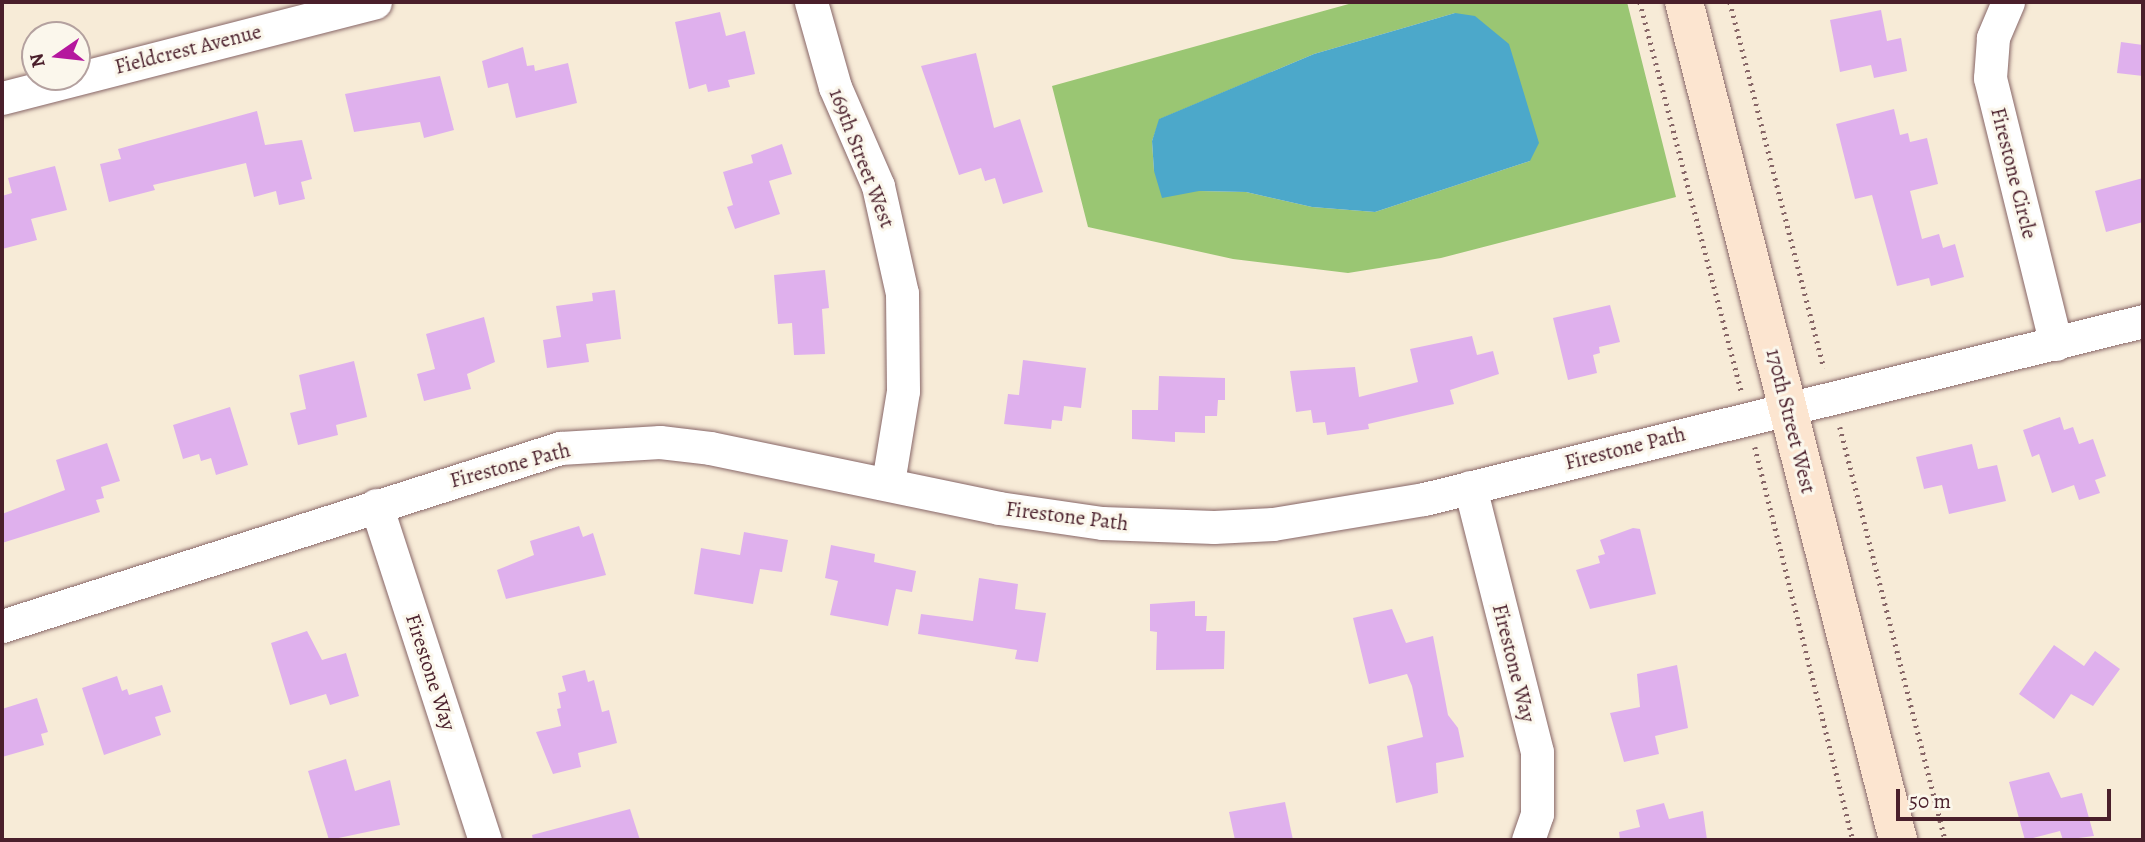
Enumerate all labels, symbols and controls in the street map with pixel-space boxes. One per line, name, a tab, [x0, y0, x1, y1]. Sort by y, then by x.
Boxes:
street label: Fieldcrest Avenue	[112, 19, 264, 79]
north arrow	[21, 21, 91, 91]
text: N	[23, 51, 52, 70]
street label: 169th Street West	[824, 85, 900, 231]
street label: Firestone Circle	[1986, 105, 2042, 241]
street label: 170th Street West	[1761, 346, 1821, 496]
street label: Firestone Path	[1562, 421, 1688, 475]
street label: Firestone Path	[447, 437, 573, 493]
street label: Firestone Path	[1004, 496, 1130, 536]
street label: Firestone Way	[1487, 601, 1541, 725]
street label: Firestone Way	[400, 611, 462, 733]
scale bar	[1900, 776, 2115, 820]
text: 50 m	[1909, 787, 1951, 815]

